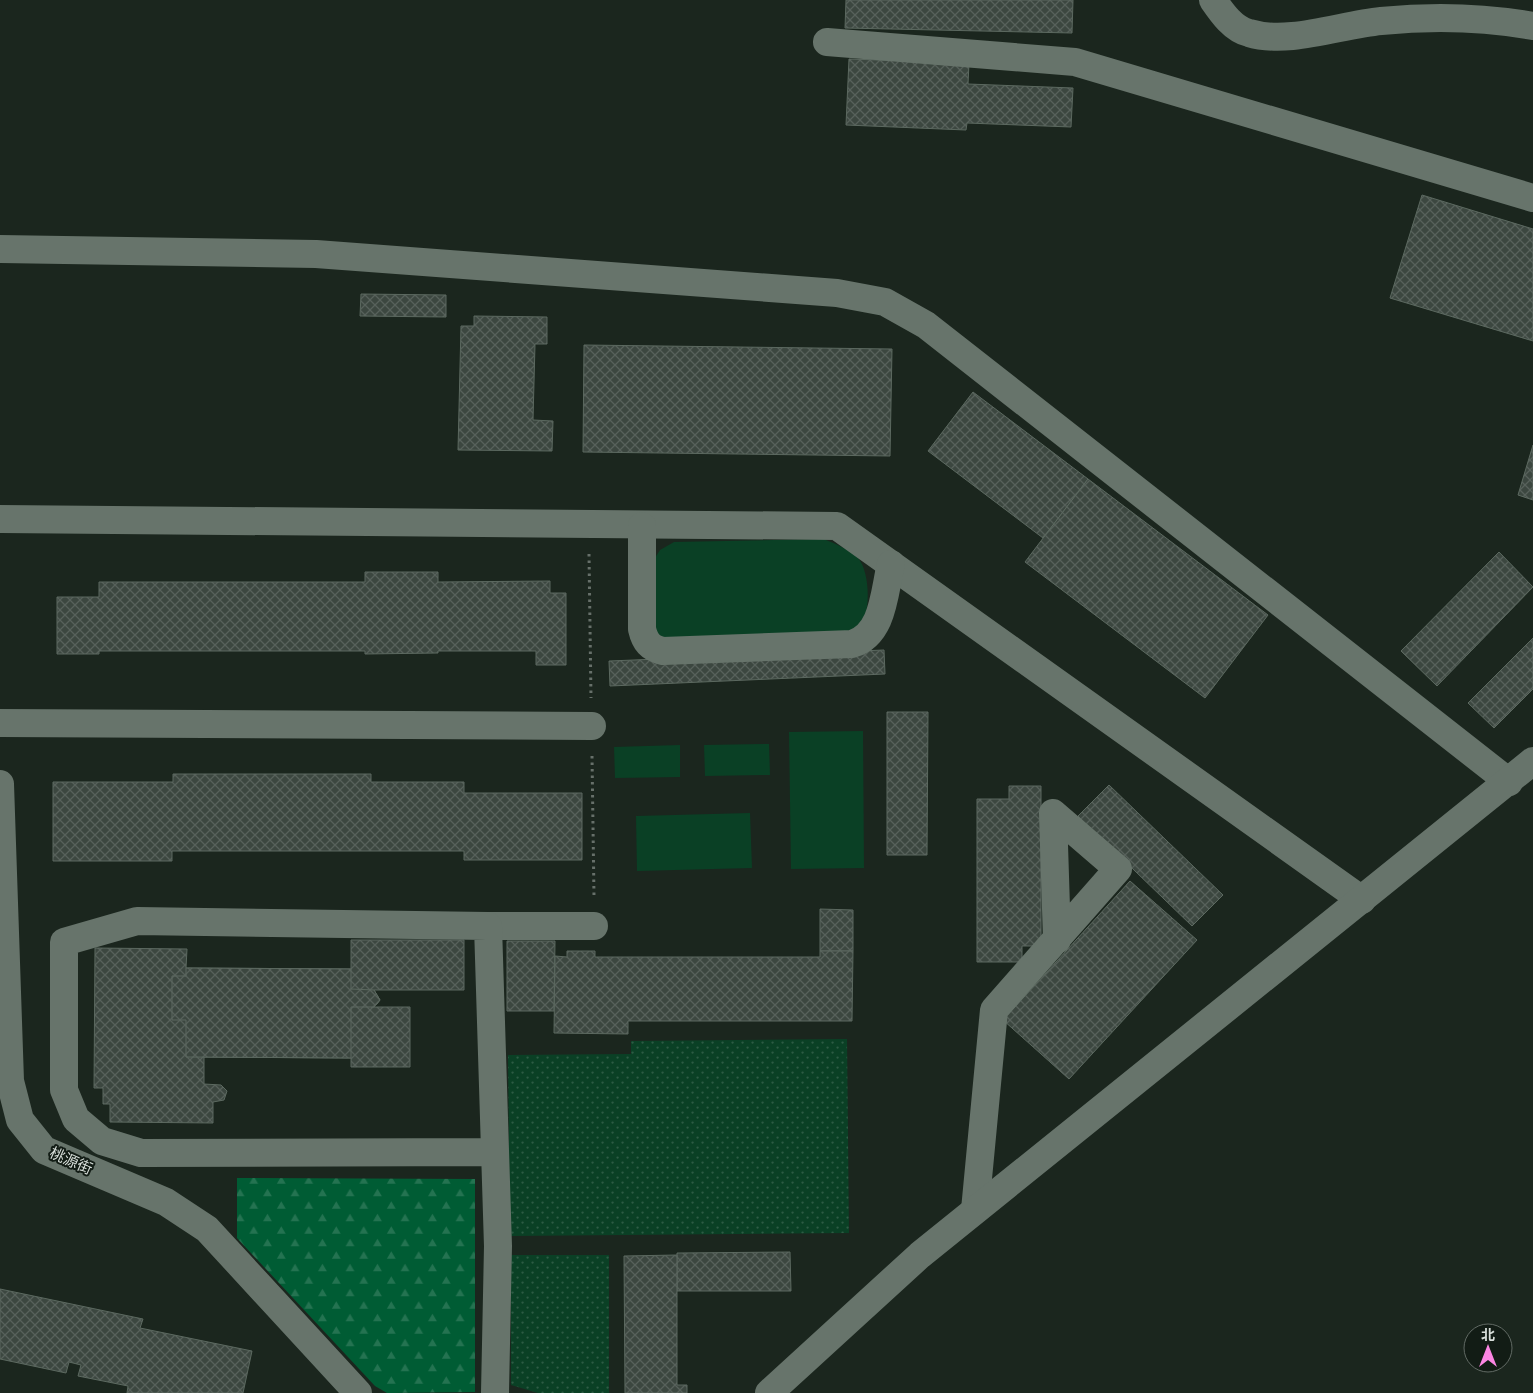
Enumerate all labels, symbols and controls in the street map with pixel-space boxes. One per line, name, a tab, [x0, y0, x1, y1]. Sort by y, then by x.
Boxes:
street label: 桃源街	[46, 1142, 96, 1179]
north arrow	[1463, 1323, 1513, 1373]
text: 北	[1481, 1325, 1495, 1344]

